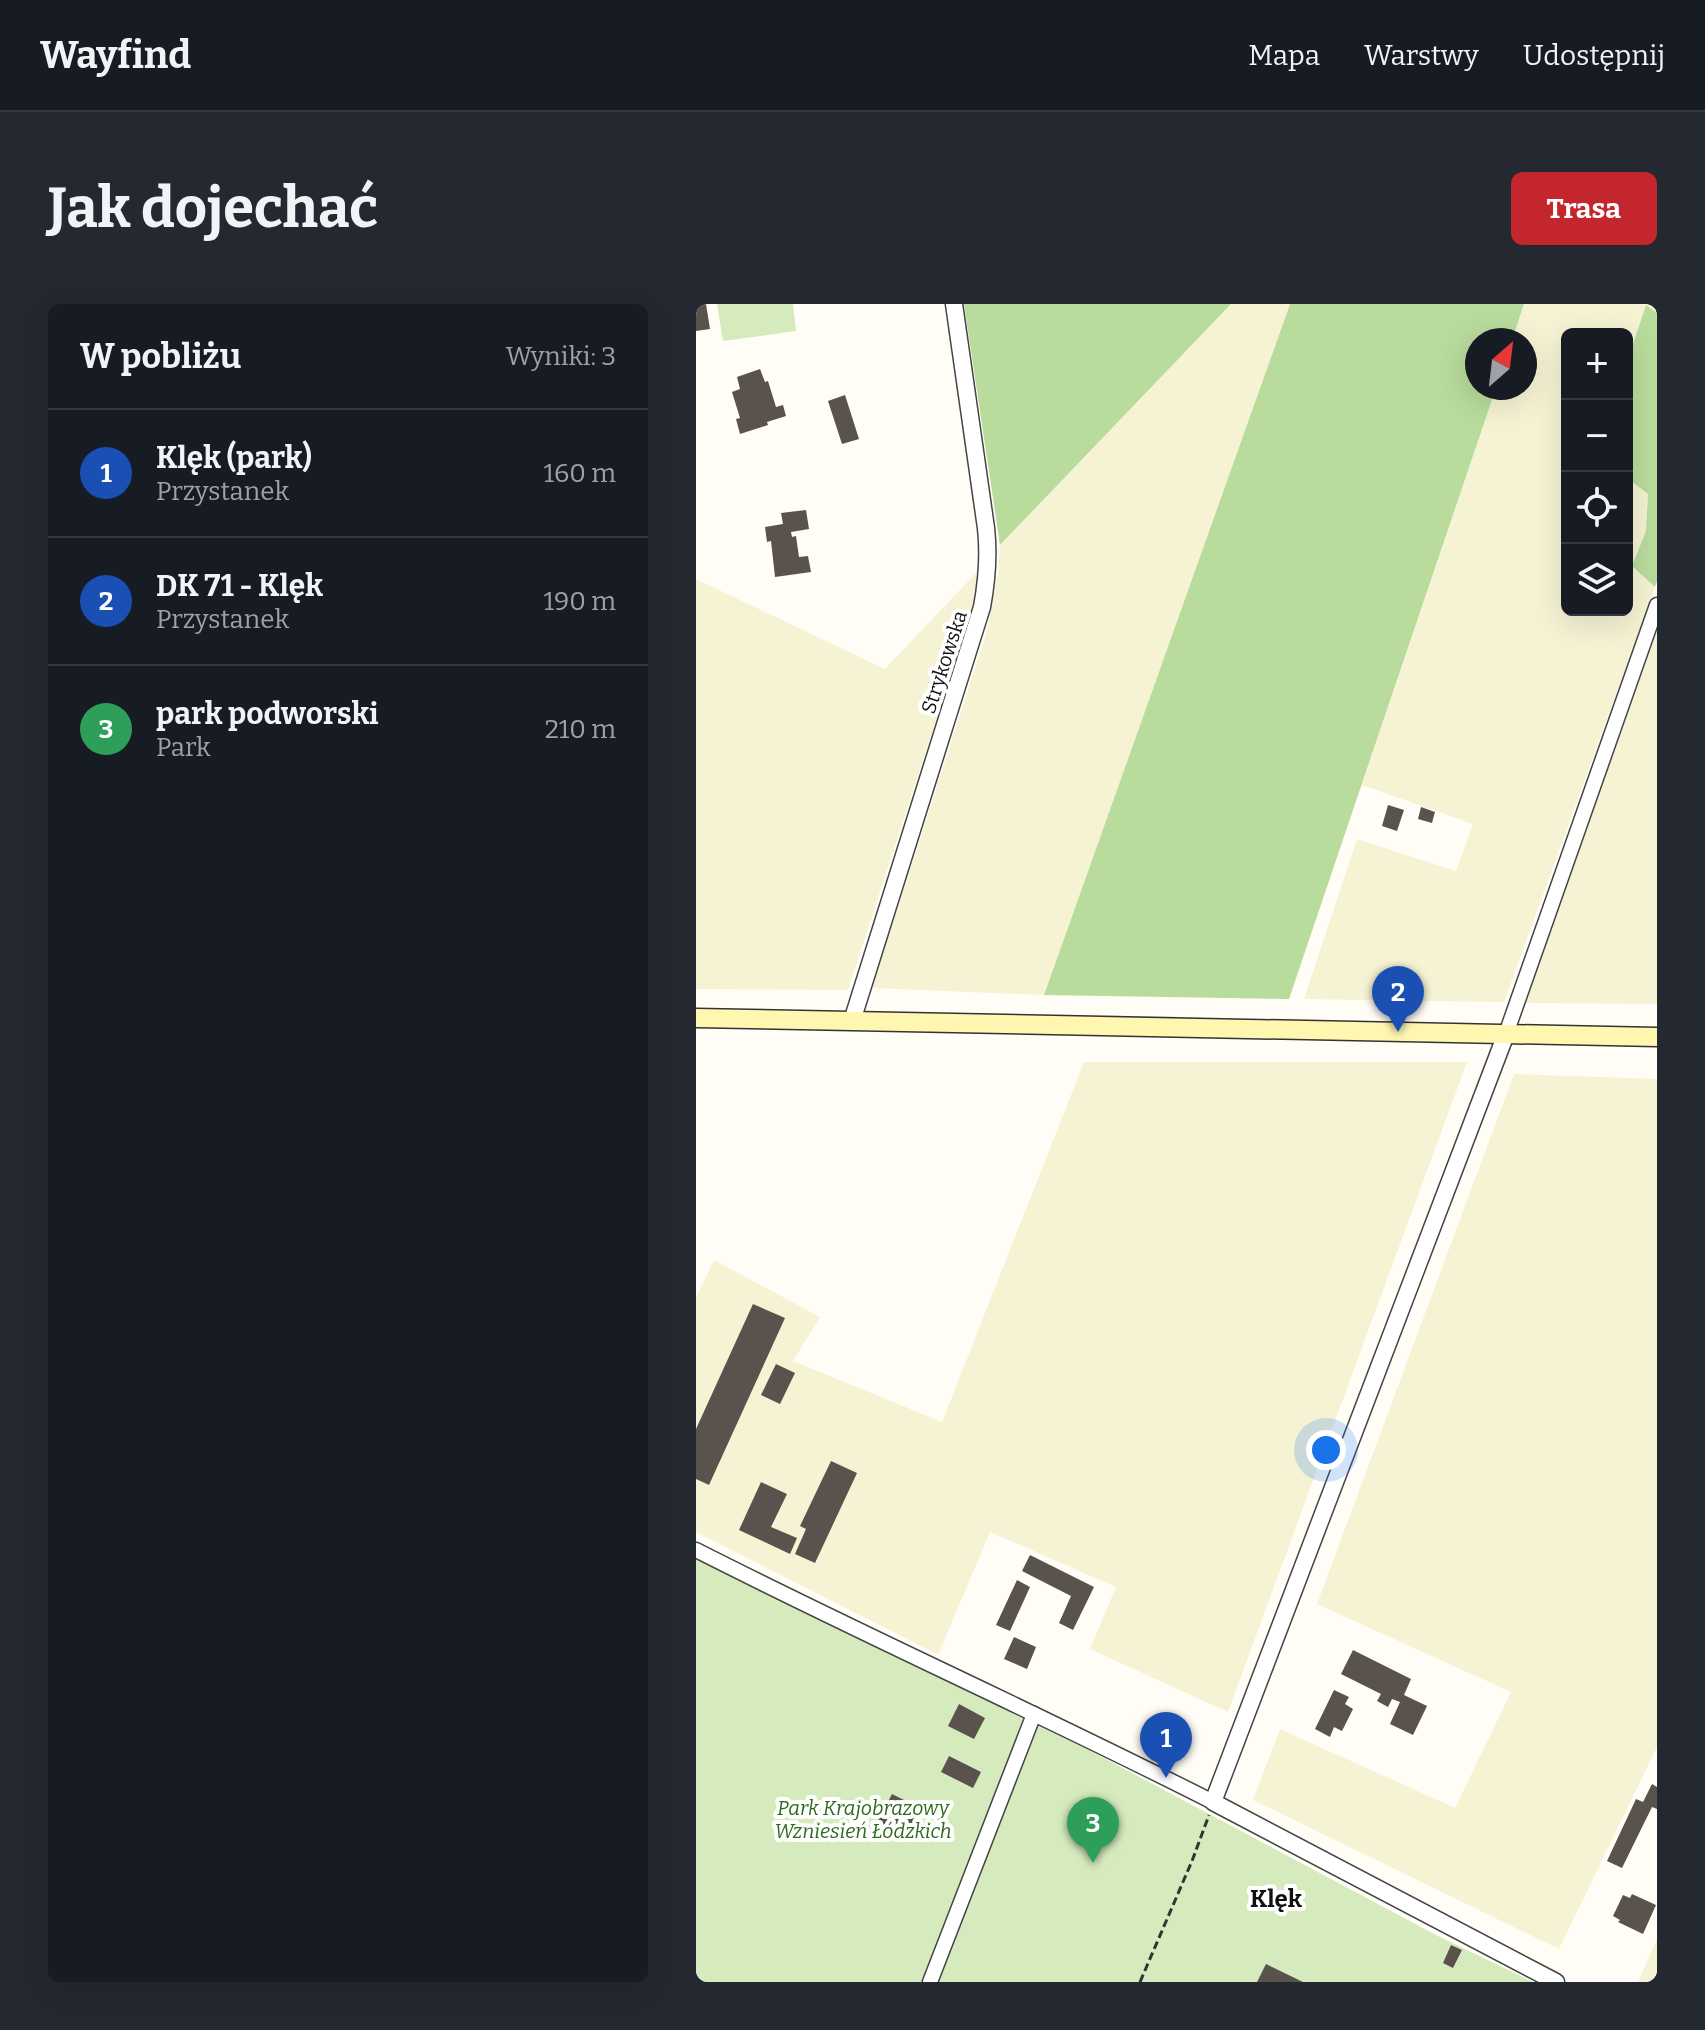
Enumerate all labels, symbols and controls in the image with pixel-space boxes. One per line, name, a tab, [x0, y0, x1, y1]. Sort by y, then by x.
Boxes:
text: Wayfind	[40, 32, 191, 78]
text: Mapa	[1248, 39, 1320, 72]
text: Warstwy	[1364, 39, 1479, 72]
text: Udostępnij	[1523, 39, 1665, 72]
button: Trasa	[1511, 172, 1657, 245]
text: Jak dojechać	[48, 175, 378, 242]
north arrow	[1465, 328, 1537, 400]
map controls	[1561, 328, 1633, 616]
button: +	[1561, 328, 1633, 400]
text: W pobliżu	[80, 336, 241, 377]
text: Wyniki: 3	[506, 341, 616, 372]
button: −	[1561, 400, 1633, 472]
text: Klęk (park)	[156, 440, 312, 476]
text: 1	[100, 458, 112, 489]
text: 160 m	[544, 458, 616, 489]
button: locate	[1561, 472, 1633, 544]
text: Przystanek	[156, 476, 289, 507]
button: layers	[1561, 544, 1633, 616]
text: DK 71 - Klęk	[156, 568, 323, 604]
text: 2	[99, 586, 113, 617]
text: 190 m	[544, 586, 616, 617]
text: Przystanek	[156, 604, 289, 635]
street label: Strykowska	[916, 607, 972, 717]
text: park podworski	[156, 696, 378, 732]
text: 3	[99, 714, 113, 745]
text: 210 m	[545, 714, 616, 745]
text: Park	[156, 732, 211, 763]
pin: 2	[1372, 966, 1424, 1032]
your location	[1306, 1430, 1346, 1470]
pin: 1	[1140, 1712, 1192, 1778]
park label: Park Krajobrazowy Wzniesień Łódzkich	[775, 1796, 951, 1843]
pin: 3	[1067, 1797, 1119, 1863]
district label: Klęk	[1250, 1885, 1303, 1913]

